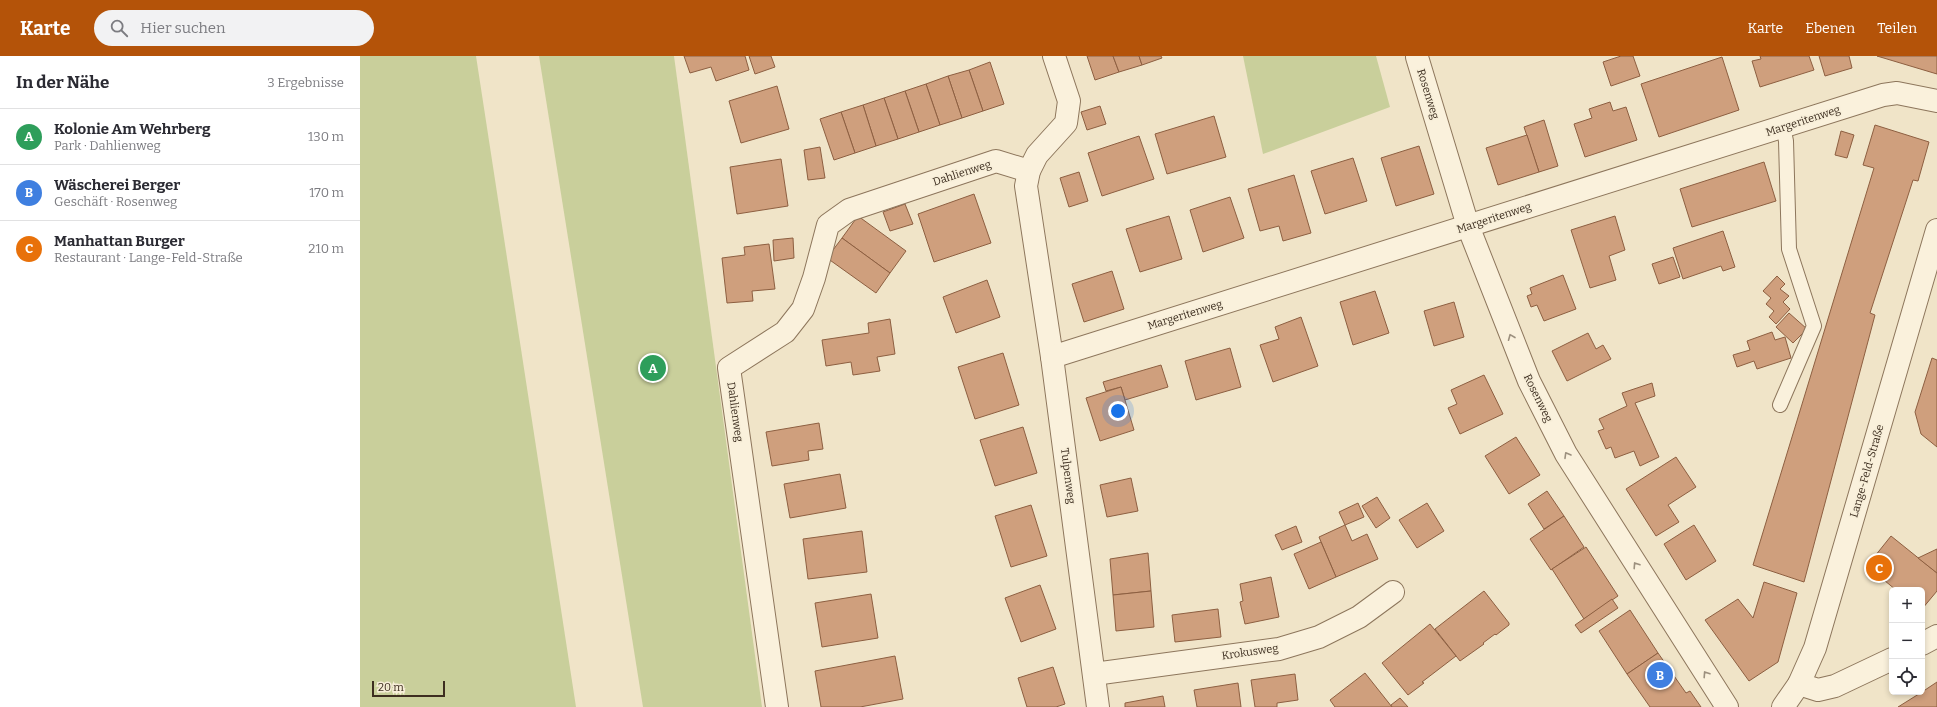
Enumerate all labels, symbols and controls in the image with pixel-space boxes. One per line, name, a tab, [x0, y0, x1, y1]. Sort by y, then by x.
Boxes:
search box	[94, 10, 374, 46]
text: Karte	[20, 17, 70, 40]
icon: search	[108, 17, 130, 39]
text: Hier suchen	[140, 19, 226, 37]
text: Karte	[1748, 20, 1783, 37]
text: Ebenen	[1805, 20, 1855, 37]
text: Teilen	[1877, 20, 1917, 37]
street label: Rosenweg	[1414, 67, 1442, 121]
text: In der Nähe	[16, 72, 109, 93]
text: 3 Ergebnisse	[267, 75, 344, 90]
street label: Margeritenweg	[1764, 103, 1842, 139]
text: Kolonie Am Wehrberg	[54, 120, 211, 138]
text: A	[24, 129, 34, 144]
text: 130 m	[308, 129, 344, 144]
text: Park · Dahlienweg	[54, 138, 161, 153]
street label: Dahlienweg	[931, 157, 993, 189]
text: Wäscherei Berger	[54, 176, 180, 194]
text: B	[25, 185, 33, 200]
text: 170 m	[309, 185, 344, 200]
text: Geschäft · Rosenweg	[54, 194, 177, 209]
street label: Margeritenweg	[1455, 200, 1533, 236]
text: Manhattan Burger	[54, 232, 185, 250]
text: C	[25, 241, 33, 256]
text: 210 m	[308, 241, 344, 256]
text: Restaurant · Lange-Feld-Straße	[54, 250, 243, 265]
street label: Margeritenweg	[1146, 297, 1224, 333]
one-way arrow	[1508, 334, 1516, 341]
pin: A	[640, 353, 666, 383]
street label: Rosenweg	[1521, 372, 1555, 424]
street label: Dahlienweg	[724, 381, 746, 443]
your location	[1108, 401, 1128, 421]
street label: Lange-Feld-Straße	[1847, 423, 1887, 519]
street label: Tulpenweg	[1058, 447, 1078, 505]
one-way arrow	[1564, 452, 1571, 459]
pin: C	[1866, 553, 1892, 583]
one-way arrow	[1634, 562, 1641, 569]
map controls	[1889, 587, 1925, 695]
button: +	[1889, 587, 1925, 623]
button: −	[1889, 623, 1925, 659]
street label: Krokusweg	[1221, 642, 1279, 662]
button: locate	[1889, 659, 1925, 695]
pin: B	[1647, 660, 1673, 690]
one-way arrow	[1704, 671, 1711, 678]
scale bar	[372, 679, 445, 698]
text: 20 m	[378, 681, 404, 694]

